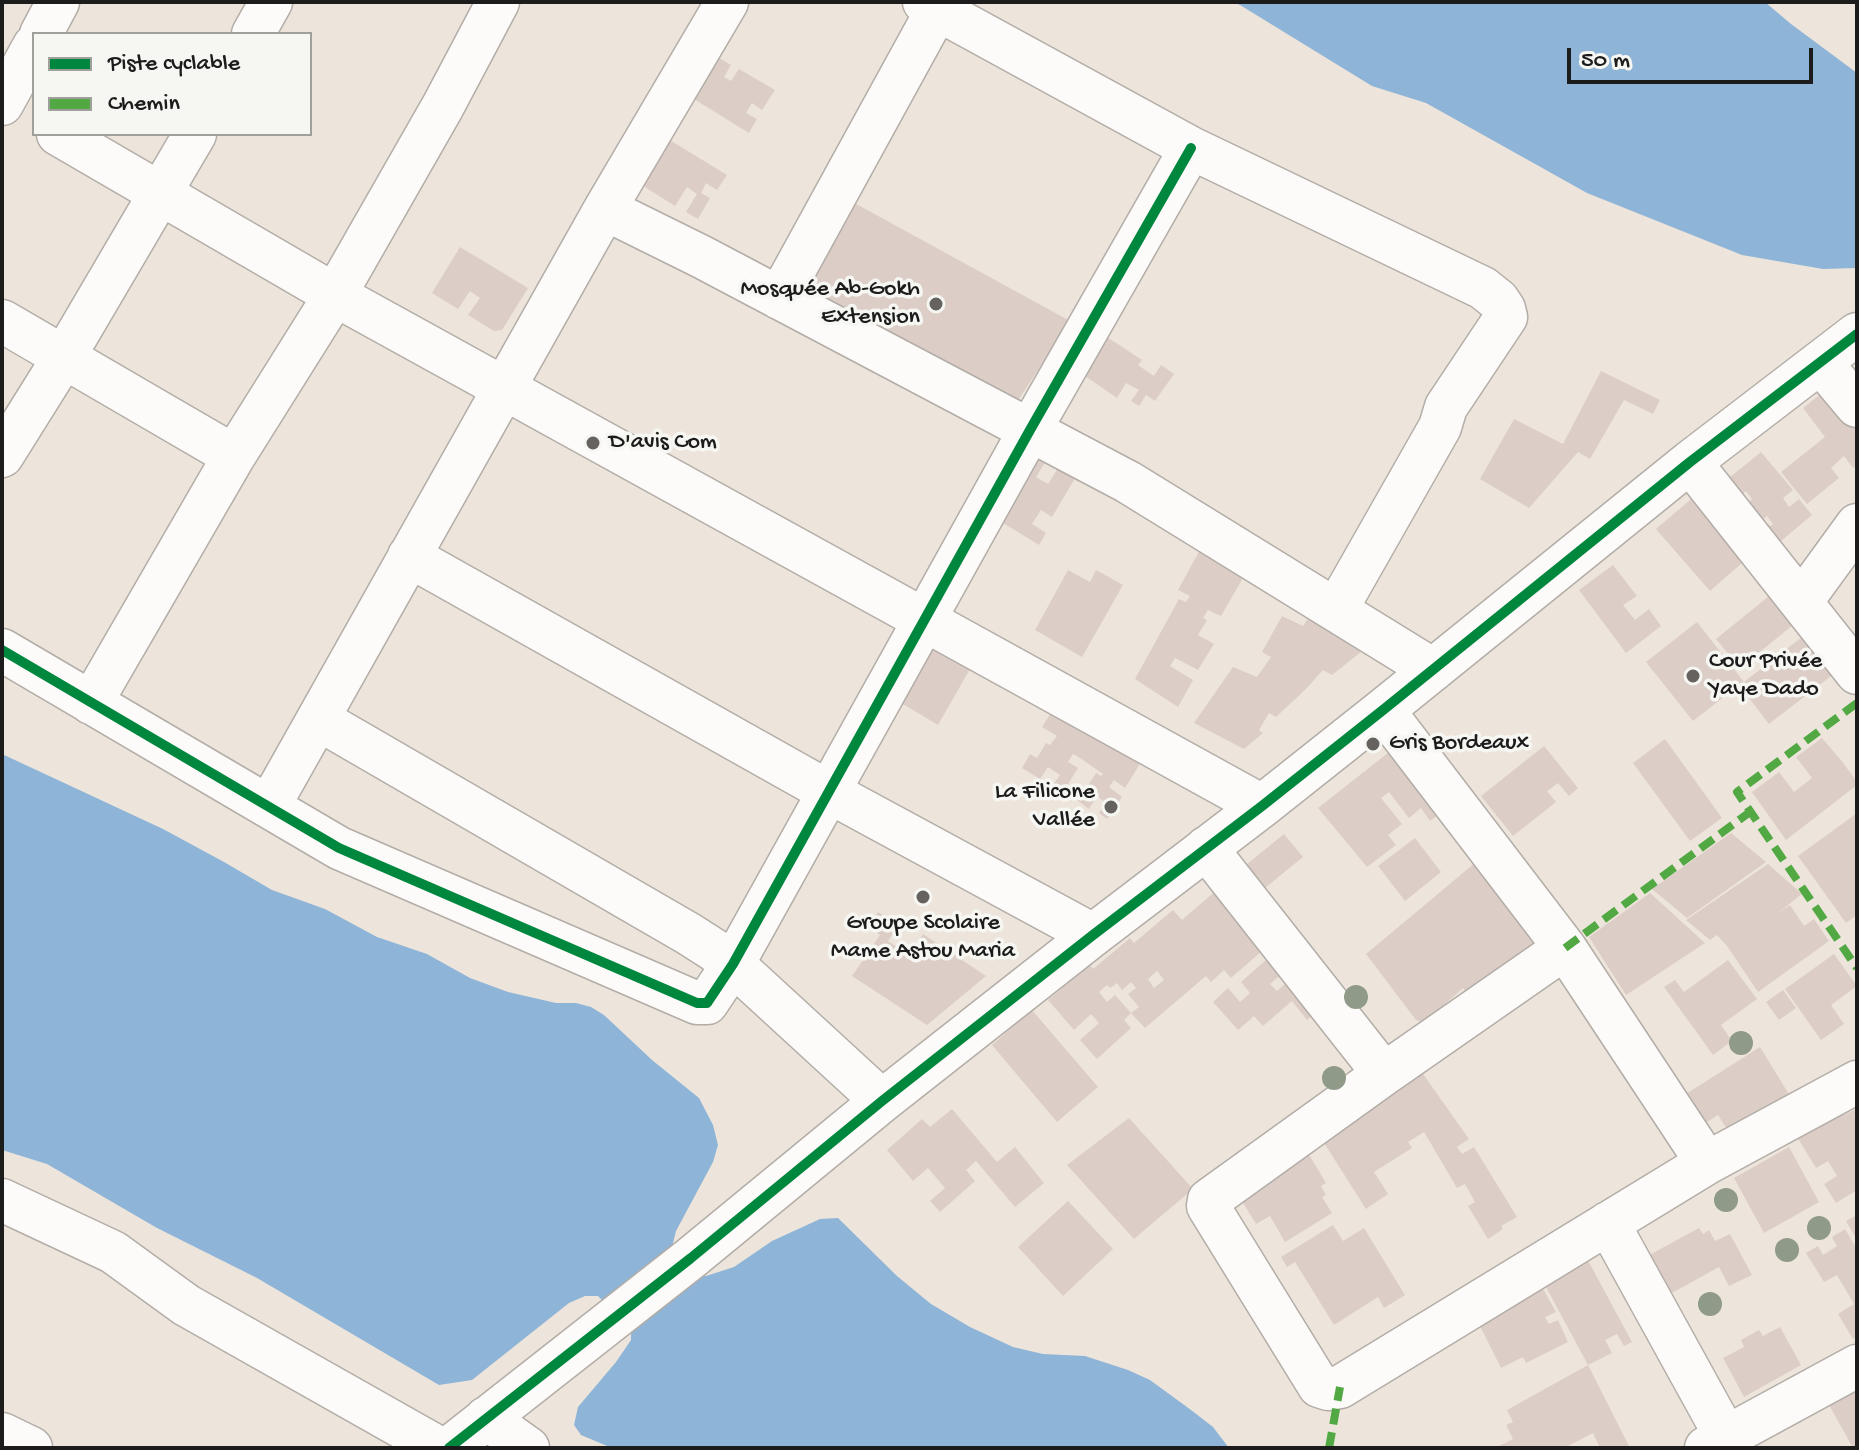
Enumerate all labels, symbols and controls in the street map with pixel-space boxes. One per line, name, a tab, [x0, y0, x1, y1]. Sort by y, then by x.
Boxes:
legend	[32, 32, 312, 136]
scale bar	[1571, 32, 1817, 82]
text: 50 m	[1581, 47, 1630, 76]
text: Piste cyclable	[108, 50, 240, 79]
text: Chemin	[108, 90, 180, 119]
place label: Mosquée Ab-Gokh Extension	[740, 276, 920, 332]
marker: Mosquée Ab-Gokh Extension	[927, 295, 945, 313]
place label: D'avis Com	[609, 429, 717, 457]
marker: D'avis Com	[584, 434, 602, 452]
place label: Cour Privée Yaye Dado	[1709, 648, 1822, 704]
marker: Cour Privée Yaye Dado	[1684, 667, 1702, 685]
place label: Gris Bordeaux	[1389, 730, 1529, 758]
marker: Gris Bordeaux	[1364, 735, 1382, 753]
place label: La Filicone Vallée	[995, 779, 1095, 835]
marker: La Filicone Vallée	[1102, 798, 1120, 816]
marker: Groupe Scolaire Mame Astou Maria	[914, 888, 932, 906]
place label: Groupe Scolaire Mame Astou Maria	[831, 910, 1015, 966]

